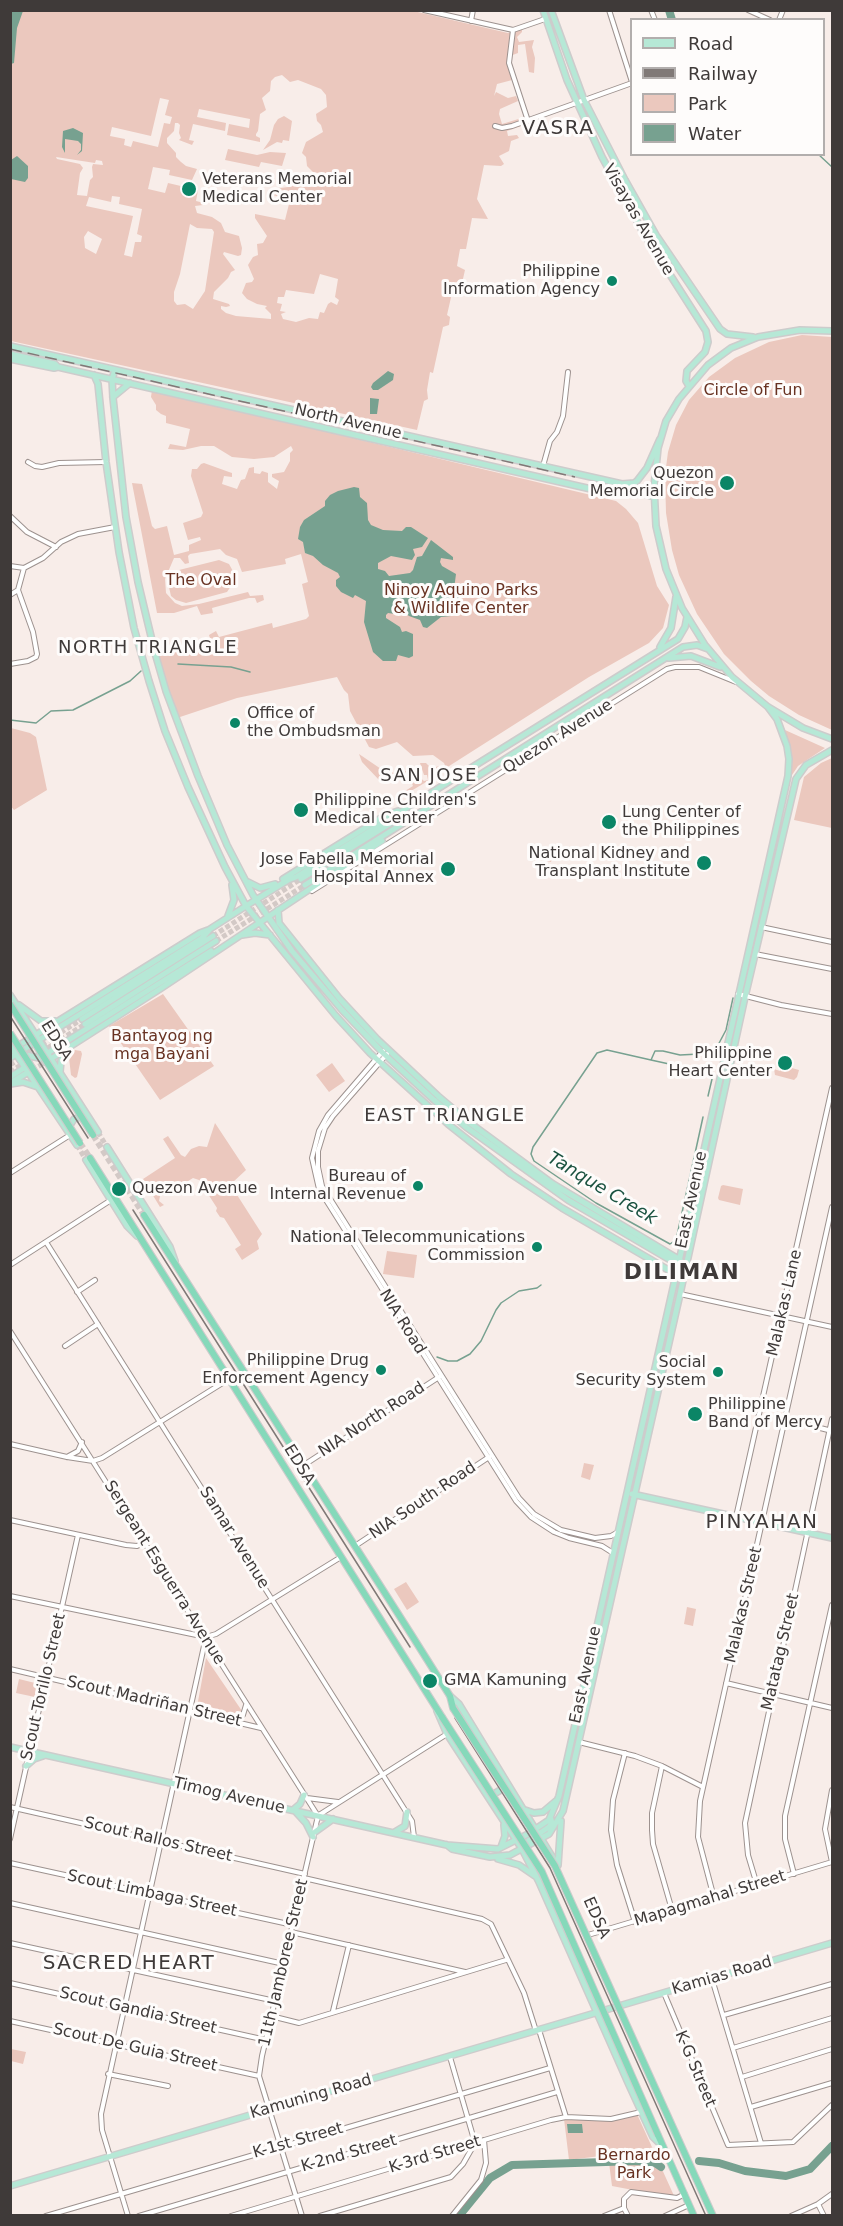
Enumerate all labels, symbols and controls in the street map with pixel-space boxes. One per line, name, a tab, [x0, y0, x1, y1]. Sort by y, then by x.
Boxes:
legend	[630, 18, 825, 156]
text: Road	[688, 33, 733, 54]
text: Railway	[688, 63, 758, 84]
text: Park	[688, 93, 727, 114]
district label: VASRA	[521, 117, 595, 141]
text: Water	[688, 123, 741, 144]
street label: Visayas Avenue	[598, 161, 678, 279]
place label: Veterans Memorial Medical Center	[202, 170, 352, 208]
marker: Veterans Memorial Medical Center	[180, 180, 198, 198]
place label: Philippine Information Agency	[443, 262, 600, 300]
marker: Philippine Information Agency	[605, 274, 619, 288]
park label: Circle of Fun	[703, 381, 803, 401]
street label: North Avenue	[293, 400, 403, 444]
place label: Quezon Memorial Circle	[590, 464, 714, 502]
marker: Quezon Memorial Circle	[718, 474, 736, 492]
park label: The Oval	[165, 571, 237, 591]
park label: Ninoy Aquino Parks & Wildlife Center	[384, 581, 538, 619]
district label: NORTH TRIANGLE	[58, 637, 238, 659]
street label: Quezon Avenue	[500, 696, 616, 778]
place label: Office of the Ombudsman	[247, 704, 381, 742]
marker: Office of the Ombudsman	[228, 716, 242, 730]
district label: SAN JOSE	[380, 765, 478, 787]
place label: Philippine Children's Medical Center	[314, 791, 476, 829]
marker: Philippine Children's Medical Center	[292, 801, 310, 819]
place label: Lung Center of the Philippines	[622, 803, 741, 841]
marker: Lung Center of the Philippines	[600, 813, 618, 831]
place label: National Kidney and Transplant Institute	[529, 844, 690, 882]
place label: Jose Fabella Memorial Hospital Annex	[261, 850, 434, 888]
marker: National Kidney and Transplant Institute	[695, 854, 713, 872]
marker: Jose Fabella Memorial Hospital Annex	[439, 860, 457, 878]
street label: EDSA	[36, 1017, 76, 1065]
park label: Bantayog ng mga Bayani	[111, 1027, 213, 1065]
place label: Philippine Heart Center	[669, 1044, 772, 1082]
marker: Philippine Heart Center	[776, 1054, 794, 1072]
district label: EAST TRIANGLE	[364, 1105, 526, 1127]
water label: Tanque Creek	[543, 1148, 661, 1230]
street label: East Avenue	[672, 1150, 712, 1250]
place label: Bureau of Internal Revenue	[270, 1167, 406, 1205]
place label: Quezon Avenue	[132, 1179, 257, 1199]
marker: Bureau of Internal Revenue	[411, 1179, 425, 1193]
marker: Quezon Avenue	[110, 1180, 128, 1198]
place label: National Telecommunications Commission	[290, 1228, 525, 1266]
marker: National Telecommunications Commission	[530, 1240, 544, 1254]
street label: Malakas Lane	[763, 1248, 807, 1358]
district label: DILIMAN	[624, 1260, 740, 1286]
street label: NIA Road	[375, 1286, 429, 1358]
place label: Philippine Drug Enforcement Agency	[202, 1351, 369, 1389]
place label: Social Security System	[576, 1353, 706, 1391]
marker: Philippine Drug Enforcement Agency	[374, 1363, 388, 1377]
marker: Social Security System	[711, 1365, 725, 1379]
street label: NIA North Road	[315, 1379, 429, 1461]
place label: Philippine Band of Mercy	[708, 1395, 823, 1433]
marker: Philippine Band of Mercy	[686, 1405, 704, 1423]
street label: EDSA	[279, 1441, 319, 1489]
street label: NIA South Road	[366, 1458, 480, 1544]
street label: Sergeant Esguerra Avenue	[99, 1477, 229, 1669]
street label: Samar Avenue	[195, 1484, 273, 1592]
district label: PINYAHAN	[706, 1511, 818, 1535]
street label: Malakas Street	[721, 1545, 767, 1665]
street label: Matatag Street	[758, 1592, 804, 1712]
street label: Scout Torillo Street	[18, 1612, 70, 1762]
street label: East Avenue	[566, 1625, 606, 1725]
place label: GMA Kamuning	[444, 1671, 567, 1691]
marker: GMA Kamuning	[421, 1672, 439, 1690]
street label: Scout Madriñan Street	[65, 1673, 243, 1731]
street label: Timog Avenue	[171, 1774, 287, 1818]
street label: Scout Rallos Street	[82, 1814, 234, 1866]
street label: Scout Limbaga Street	[65, 1867, 239, 1921]
street label: Mapagmahal Street	[632, 1867, 788, 1931]
street label: 11th Jamboree Street	[255, 1877, 313, 2049]
street label: EDSA	[578, 1894, 614, 1942]
district label: SACRED HEART	[43, 1952, 215, 1976]
street label: Kamias Road	[670, 1953, 774, 1999]
street label: Scout Gandia Street	[58, 1984, 218, 2038]
street label: Scout De Guia Street	[51, 2020, 219, 2076]
street label: K-G Street	[670, 2028, 720, 2110]
street label: Kamuning Road	[248, 2070, 374, 2124]
street label: K-1st Street	[251, 2119, 345, 2163]
street label: K-2nd Street	[299, 2131, 399, 2177]
street label: K-3rd Street	[387, 2132, 483, 2178]
park label: Bernardo Park	[597, 2146, 671, 2184]

